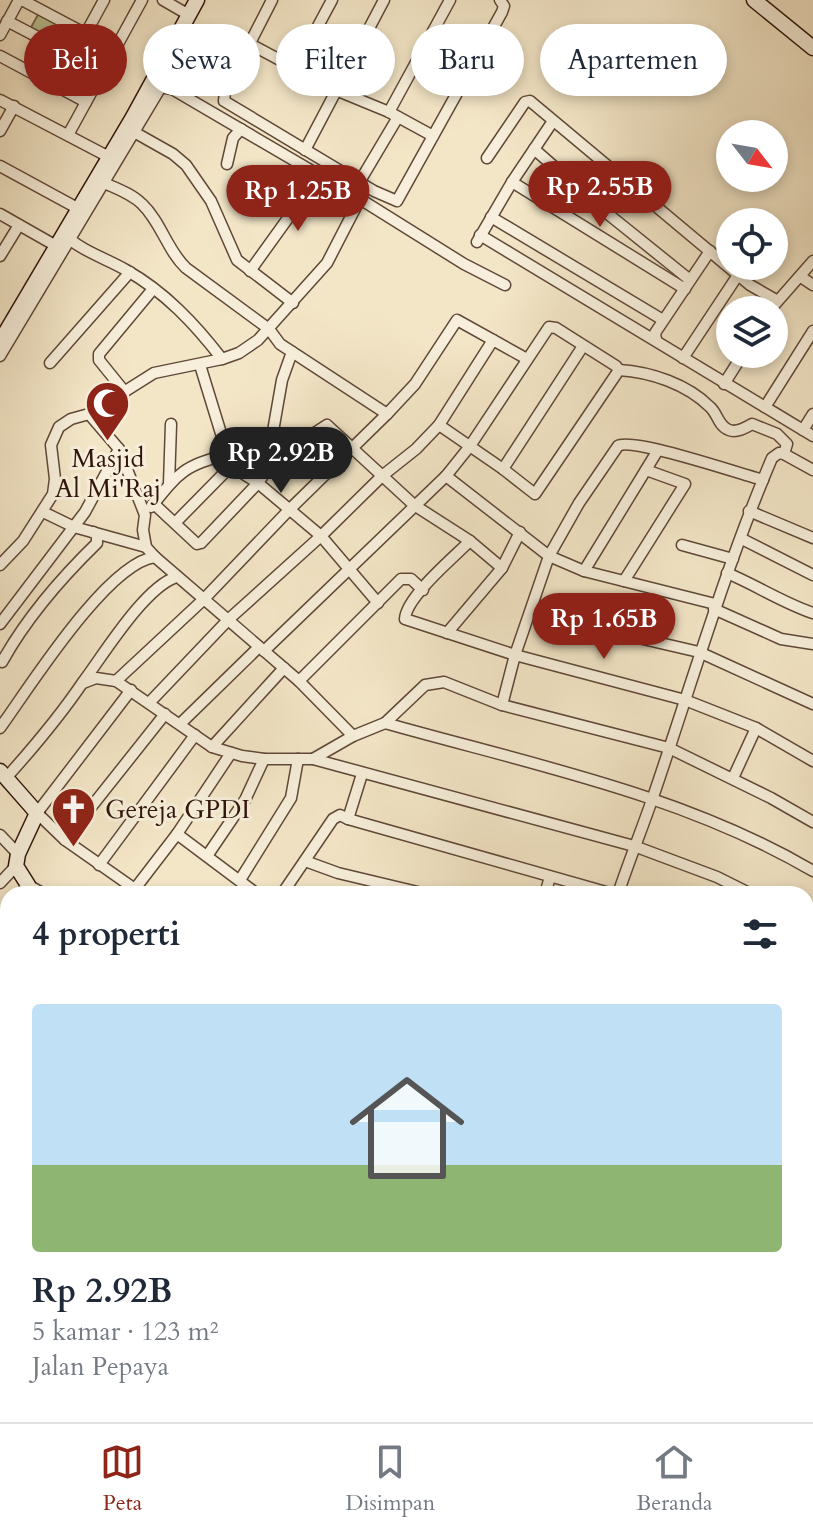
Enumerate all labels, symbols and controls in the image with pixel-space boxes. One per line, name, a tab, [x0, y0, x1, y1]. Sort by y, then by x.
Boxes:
chip: Beli	[24, 24, 127, 96]
chip: Sewa	[143, 24, 260, 96]
chip: Filter	[276, 24, 395, 96]
chip: Baru	[411, 24, 524, 96]
chip: Apartemen	[540, 24, 727, 96]
north arrow	[716, 120, 788, 192]
map controls	[716, 120, 788, 368]
pin: Rp 2.55B	[517, 161, 683, 229]
pin: Rp 1.25B	[215, 165, 381, 233]
text: Rp 2.55B	[546, 169, 654, 204]
text: Rp 1.25B	[244, 173, 352, 208]
button: locate	[716, 208, 788, 280]
button: layers	[716, 296, 788, 368]
mosque icon: Masjid Al Mi'Raj	[84, 379, 132, 442]
pin: Rp 2.92B	[198, 427, 364, 495]
text: Rp 2.92B	[227, 435, 335, 470]
place label: Masjid Al Mi'Raj	[55, 441, 161, 506]
pin: Rp 1.65B	[521, 593, 687, 661]
text: Rp 1.65B	[550, 601, 658, 636]
church icon: Gereja GPDI	[50, 785, 98, 848]
place label: Gereja GPDI	[105, 792, 250, 827]
text: 4 properti	[32, 911, 180, 957]
icon: filters	[738, 912, 782, 956]
icon: home	[335, 1056, 479, 1200]
text: Rp 2.92B	[32, 1268, 172, 1314]
text: 5 kamar · 123 m²	[32, 1314, 218, 1349]
text: Jalan Pepaya	[32, 1349, 169, 1384]
tab: Peta	[100, 1440, 144, 1518]
tab: Disimpan	[345, 1440, 435, 1518]
tab: Beranda	[636, 1440, 713, 1518]

